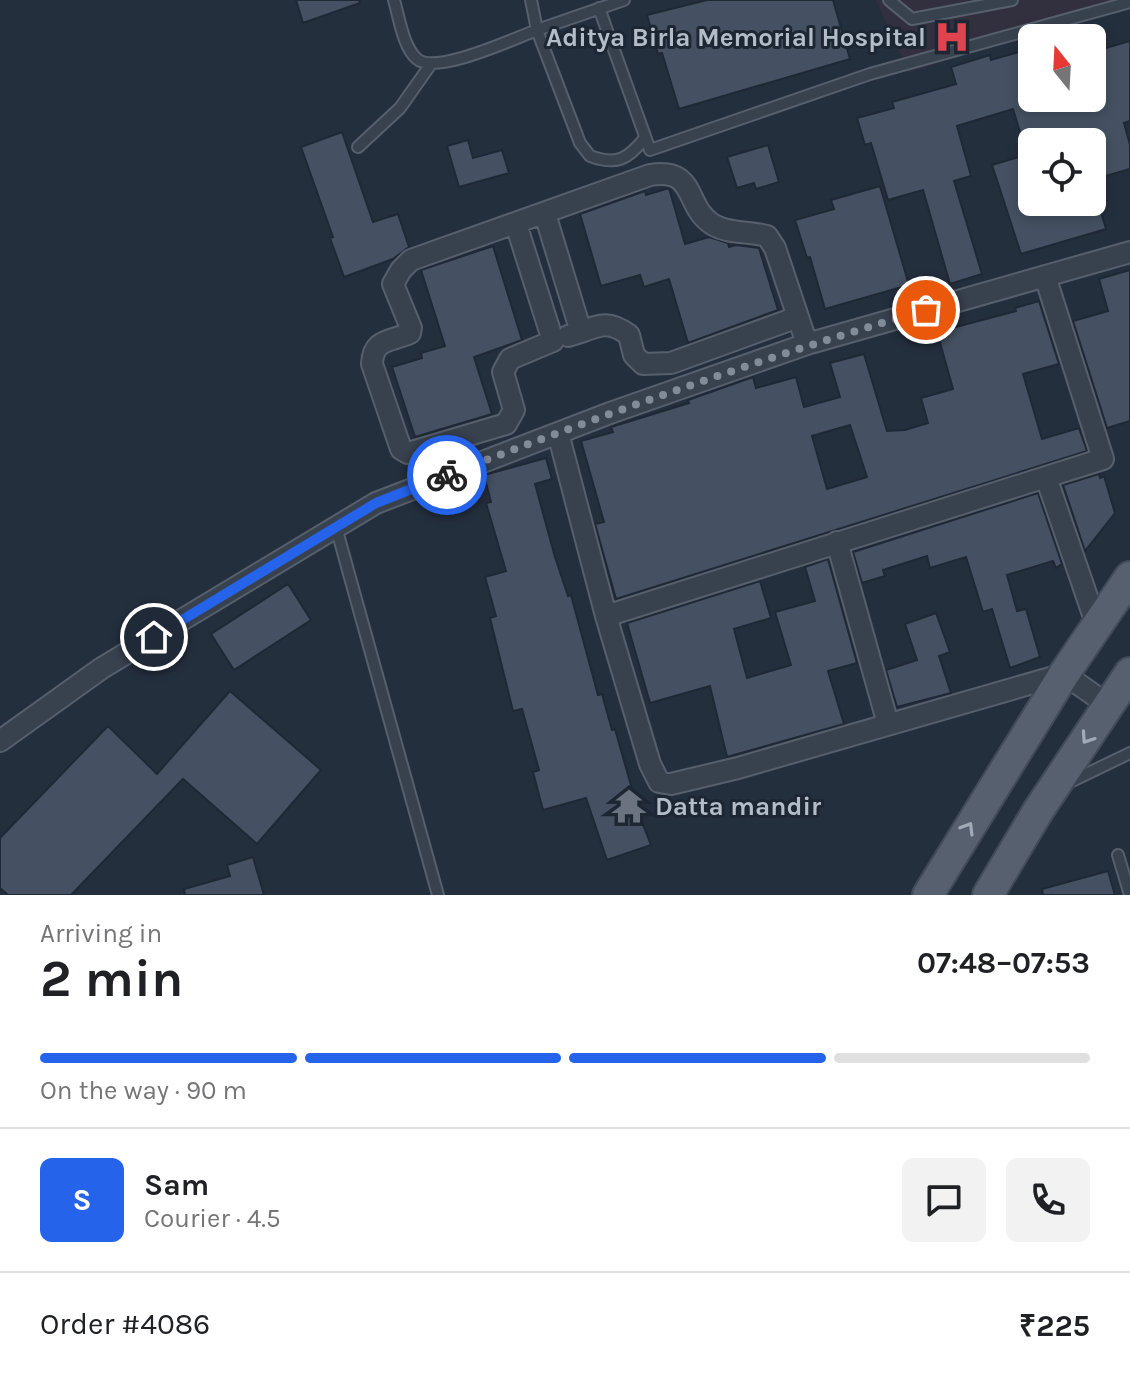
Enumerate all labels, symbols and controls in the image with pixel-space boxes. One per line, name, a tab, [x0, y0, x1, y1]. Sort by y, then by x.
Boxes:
hospital icon: Aditya Birla Memorial Hospital	[933, 18, 971, 56]
place label: Aditya Birla Memorial Hospital	[546, 22, 926, 53]
north arrow	[1018, 24, 1106, 112]
map controls	[1018, 24, 1106, 216]
button: locate	[1018, 128, 1106, 216]
pin	[892, 276, 960, 344]
icon: bag	[904, 288, 948, 332]
courier	[407, 435, 487, 515]
icon: bike	[425, 453, 469, 497]
pin	[120, 603, 188, 671]
icon: home	[132, 615, 176, 659]
one-way arrow	[1082, 729, 1097, 744]
temple icon: Datta mandir	[610, 787, 648, 825]
place label: Datta mandir	[655, 791, 822, 822]
one-way arrow	[958, 822, 974, 837]
text: Arriving in	[40, 918, 162, 949]
text: 07:48–07:53	[917, 945, 1090, 981]
text: 2 min	[40, 948, 183, 1009]
text: On the way · 90 m	[40, 1075, 247, 1106]
button: chat	[902, 1158, 986, 1242]
button: phone	[1006, 1158, 1090, 1242]
text: Sam	[144, 1167, 209, 1203]
text: S	[72, 1182, 92, 1218]
text: Courier · 4.5	[144, 1203, 281, 1234]
text: Order #4086	[40, 1306, 210, 1342]
text: ₹225	[1019, 1308, 1090, 1344]

